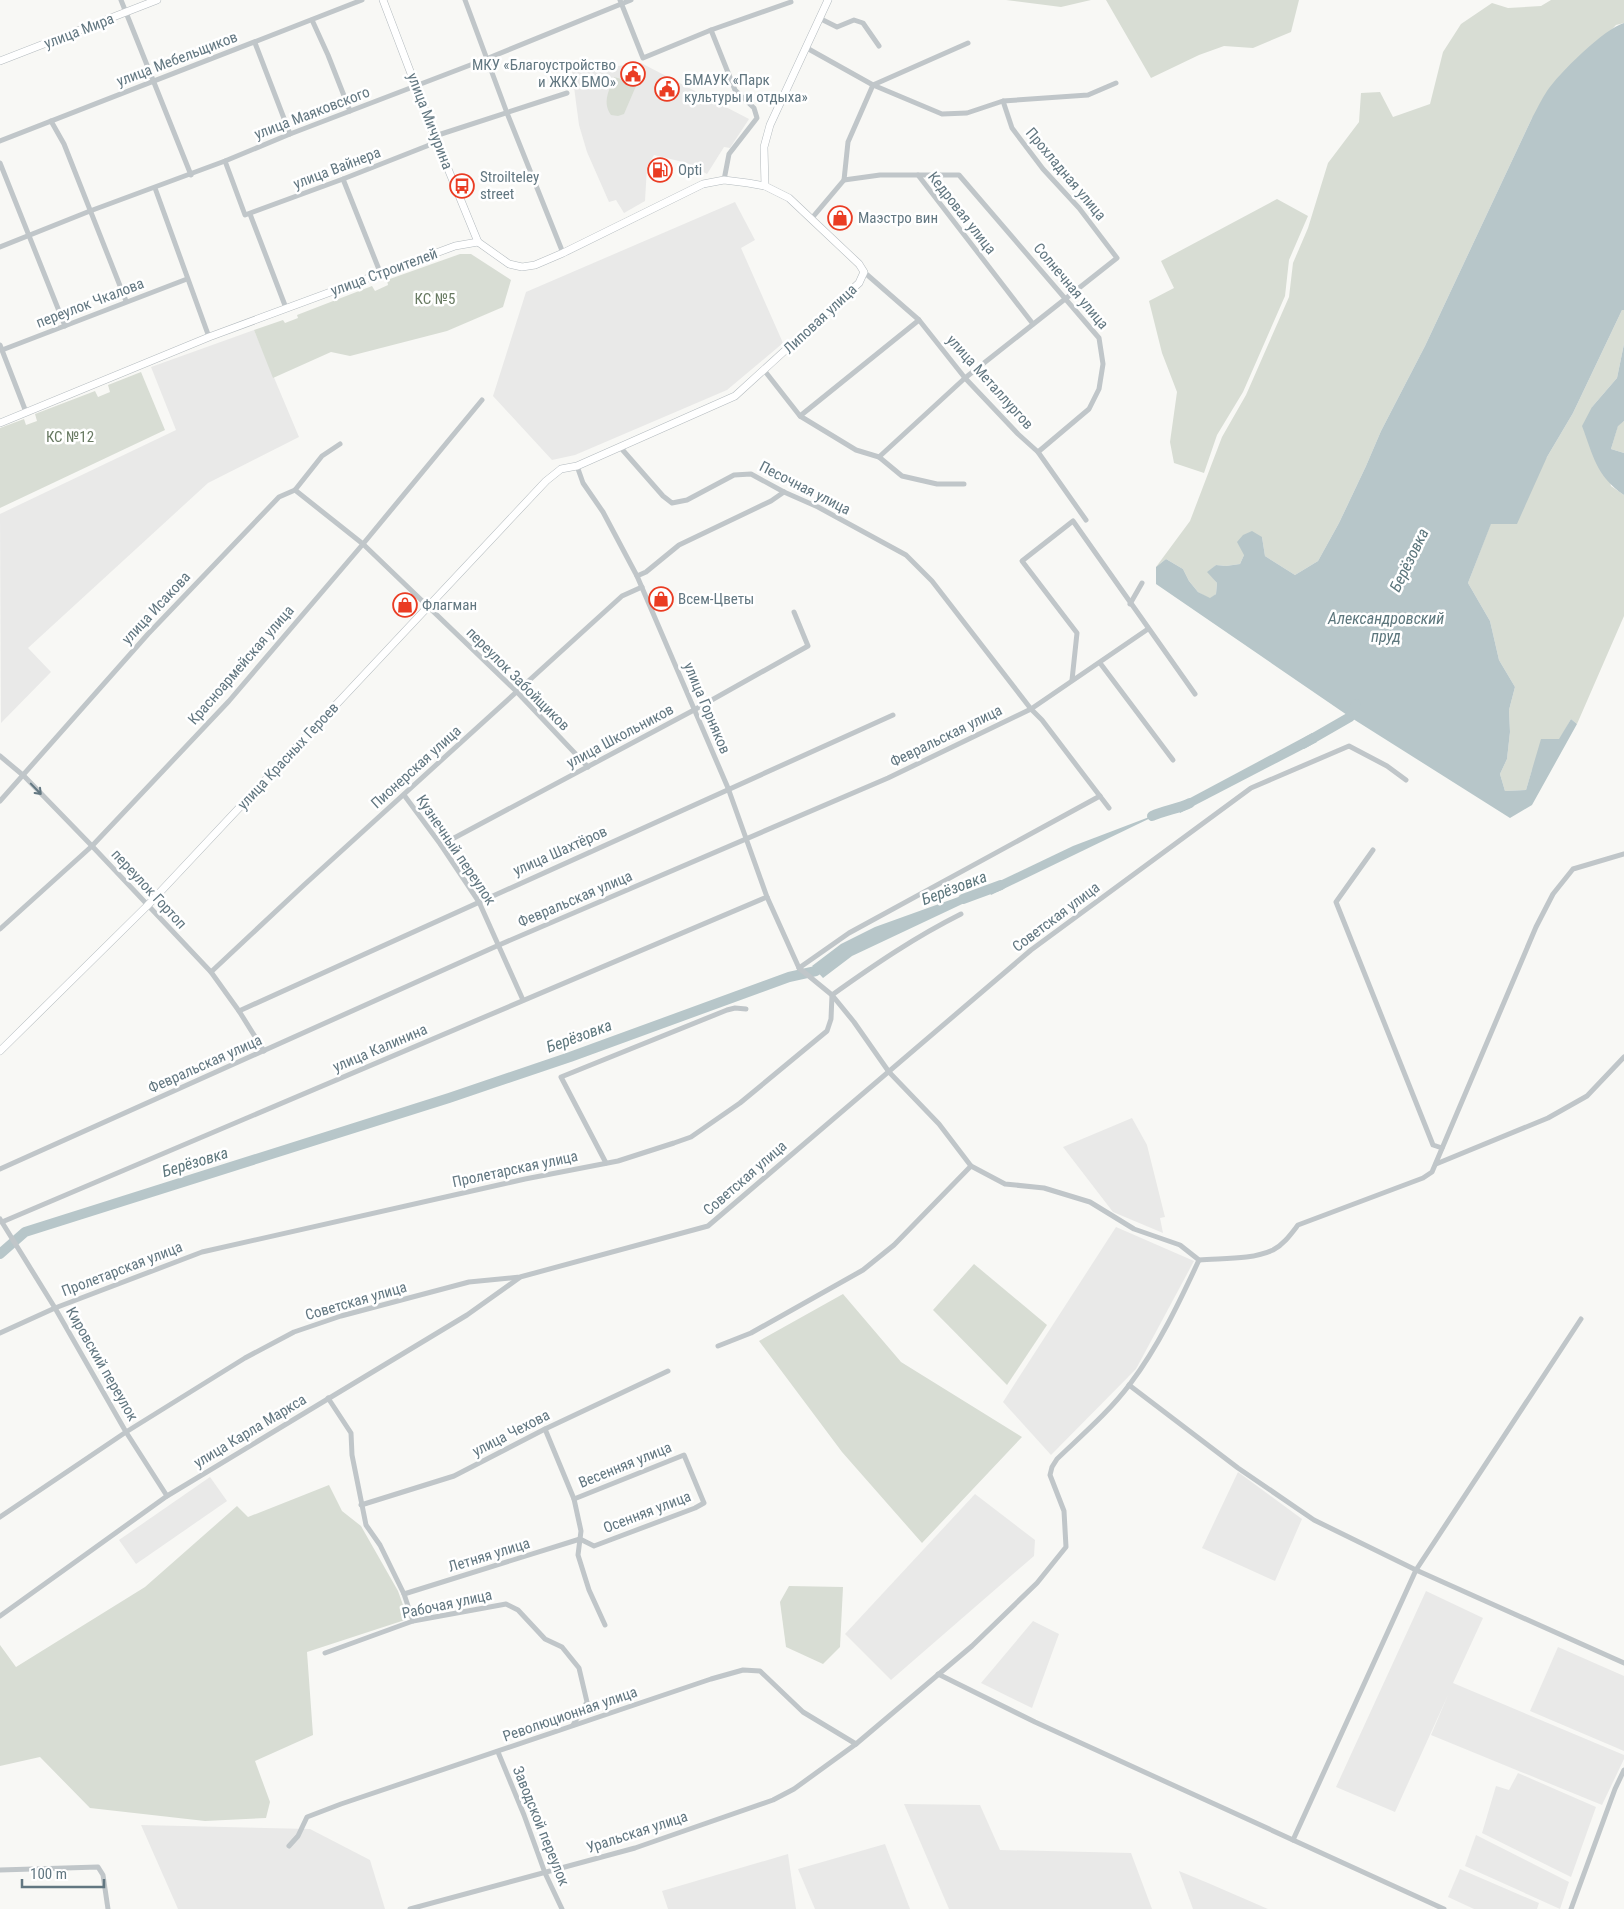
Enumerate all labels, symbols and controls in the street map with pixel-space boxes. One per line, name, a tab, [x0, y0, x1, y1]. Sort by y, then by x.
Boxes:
street label: улица Мира	[42, 9, 116, 53]
street label: улица Мебельщиков	[114, 28, 240, 90]
place label: МКУ «Благоустройство и ЖКХ БМО»	[472, 56, 616, 91]
public building icon: МКУ «Благоустройство и ЖКХ БМО»	[620, 61, 646, 87]
street label: улица Мичурина	[403, 70, 457, 172]
place label: БМАУК «Парк культуры и отдыха»	[684, 71, 808, 106]
public building icon: БМАУК «Парк культуры и отдыха»	[654, 76, 680, 102]
street label: улица Маяковского	[252, 83, 372, 143]
street label: Прохладная улица	[1022, 124, 1110, 224]
street label: улица Вайнера	[291, 143, 383, 193]
fuel station icon: Opti	[647, 157, 673, 183]
place label: Opti	[678, 161, 702, 179]
place label: Stroilteley street	[480, 168, 539, 203]
street label: Кедровая улица	[924, 168, 1000, 258]
bus stop icon: Stroilteley street	[449, 173, 475, 199]
shop icon: Маэстро вин	[827, 205, 853, 231]
place label: Маэстро вин	[858, 209, 938, 227]
street label: Солнечная улица	[1030, 239, 1112, 333]
street label: улица Строителей	[328, 244, 440, 300]
street label: переулок Чкалова	[34, 274, 146, 332]
street label: Липовая улица	[780, 280, 860, 358]
park label: КС №5	[415, 290, 455, 308]
street label: улица Металлургов	[943, 331, 1037, 433]
park label: КС №12	[46, 428, 94, 446]
street label: Песочная улица	[756, 457, 854, 519]
water label: Берёзовка	[1386, 525, 1432, 595]
street label: улица Исакова	[118, 568, 194, 648]
shop icon: Всем-Цветы	[648, 586, 674, 612]
place label: Всем-Цветы	[678, 590, 754, 608]
shop icon: Флагман	[392, 592, 418, 618]
place label: Флагман	[422, 596, 477, 614]
street label: Красноармейская улица	[184, 602, 298, 728]
water label: Александровский пруд	[1327, 609, 1444, 646]
street label: переулок Забойщиков	[463, 624, 573, 734]
street label: улица Горняков	[680, 660, 734, 756]
street label: улица Красных Героев	[234, 699, 342, 813]
street label: улица Школьников	[563, 700, 677, 772]
street label: Февральская улица	[887, 701, 1005, 771]
street label: Пионерская улица	[367, 722, 465, 812]
one-way arrow	[30, 783, 42, 795]
street label: Кузнечный переулок	[412, 791, 500, 909]
street label: улица Шахтёров	[510, 822, 610, 880]
street label: переулок Гортоп	[108, 845, 190, 933]
street label: Февральская улица	[515, 867, 635, 931]
water label: Берёзовка	[919, 867, 989, 909]
street label: Советская улица	[1009, 878, 1103, 956]
water label: Берёзовка	[544, 1015, 614, 1057]
street label: улица Калинина	[330, 1020, 430, 1076]
street label: Февральская улица	[145, 1031, 265, 1097]
street label: Советская улица	[700, 1137, 790, 1219]
water label: Берёзовка	[160, 1143, 230, 1181]
street label: Пролетарская улица	[451, 1147, 579, 1191]
street label: Пролетарская улица	[59, 1238, 185, 1300]
street label: Советская улица	[303, 1278, 409, 1324]
street label: Кировский переулок	[62, 1304, 142, 1424]
street label: улица Карла Маркса	[190, 1390, 310, 1472]
street label: улица Чехова	[469, 1406, 553, 1460]
street label: Весенняя улица	[576, 1438, 674, 1492]
street label: Осенняя улица	[601, 1487, 693, 1537]
street label: Летняя улица	[446, 1534, 532, 1576]
street label: Рабочая улица	[400, 1586, 494, 1622]
street label: Революционная улица	[500, 1683, 640, 1745]
street label: Заводской переулок	[509, 1764, 573, 1888]
street label: Уральская улица	[584, 1807, 690, 1857]
scale bar	[22, 1856, 105, 1888]
text: 100 m	[30, 1865, 67, 1883]

